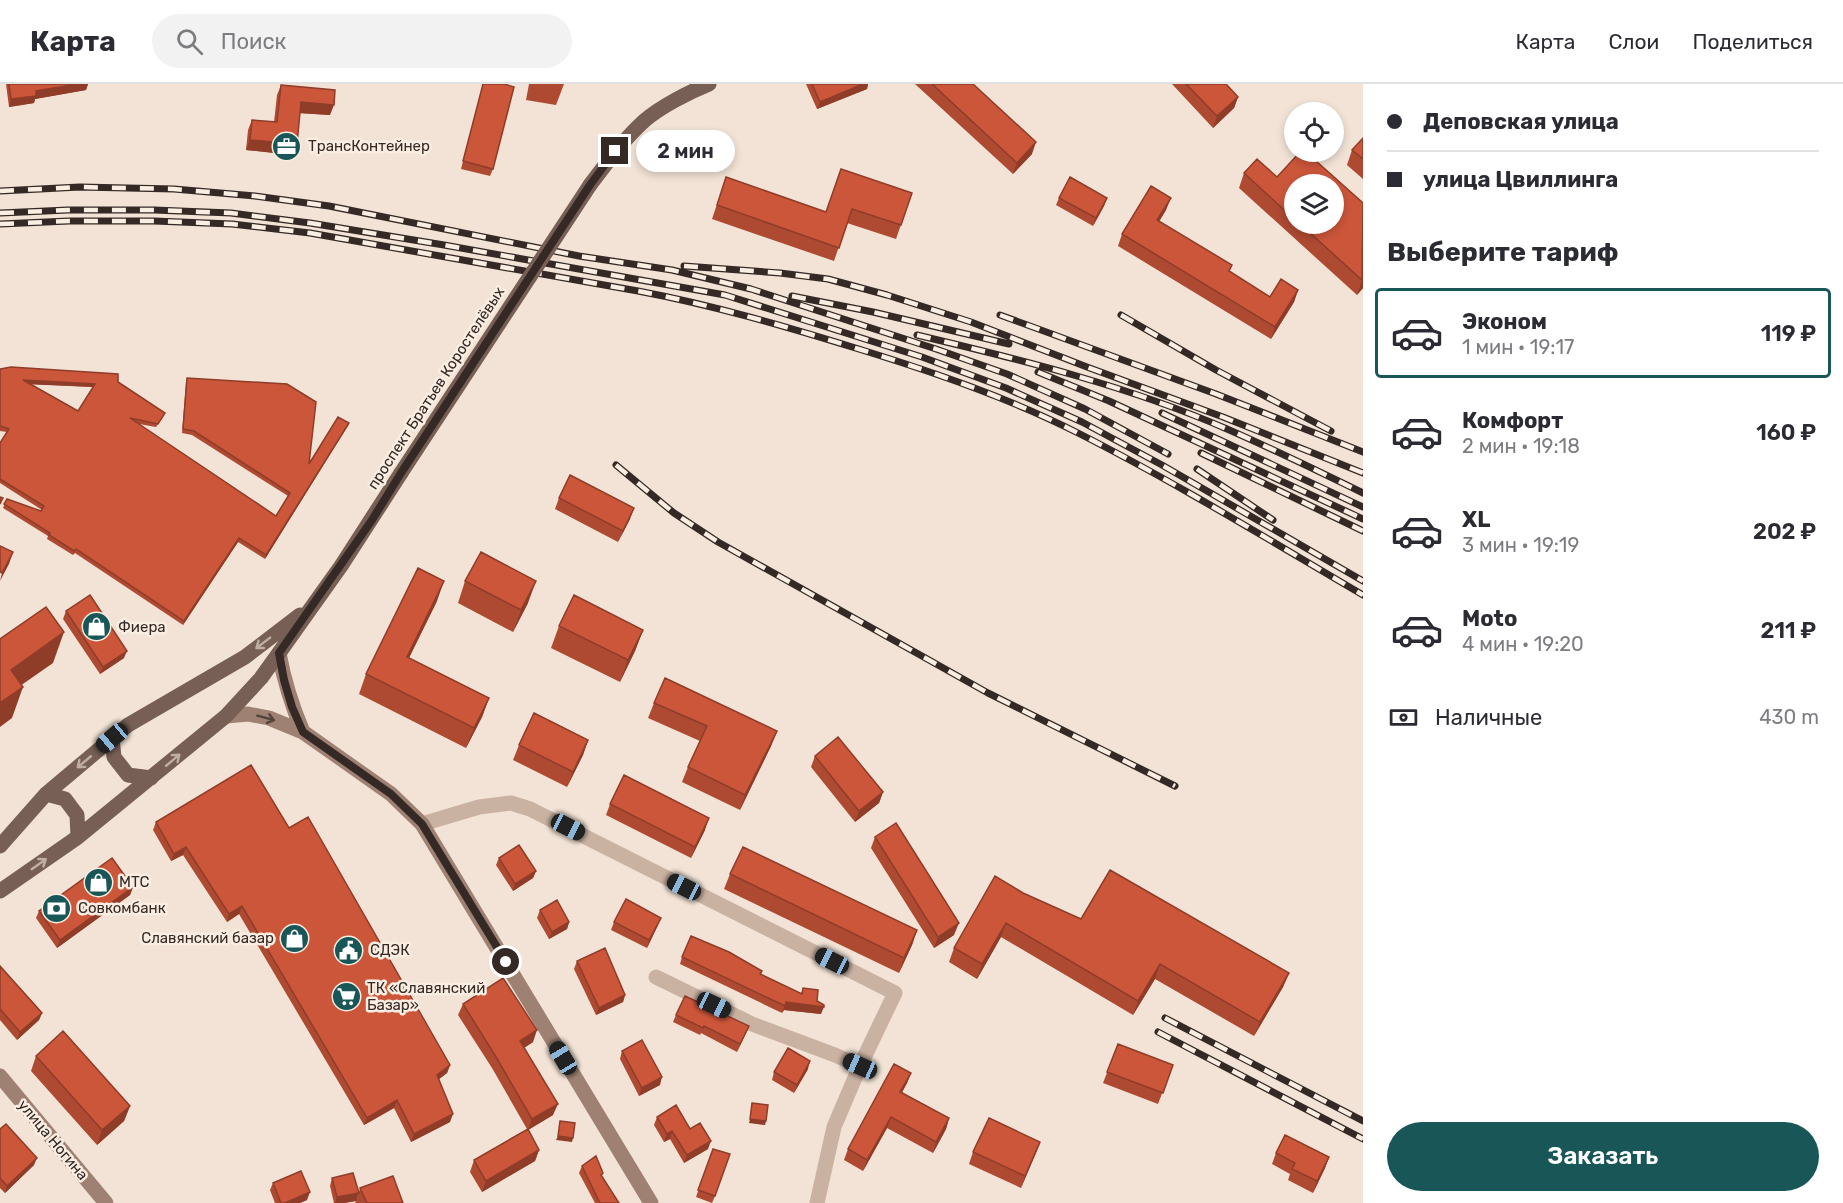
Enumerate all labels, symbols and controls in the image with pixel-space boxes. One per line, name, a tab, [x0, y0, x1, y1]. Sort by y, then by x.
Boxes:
search box	[152, 14, 572, 68]
text: Карта	[30, 25, 116, 58]
icon: search	[173, 25, 206, 58]
text: Поиск	[221, 28, 286, 55]
text: Карта	[1515, 29, 1575, 54]
text: Слои	[1608, 29, 1659, 54]
text: Поделиться	[1692, 29, 1813, 54]
map controls	[1284, 102, 1344, 234]
button: locate	[1284, 102, 1344, 162]
text: Деповская улица	[1423, 108, 1619, 135]
office icon: ТрансКонтейнер	[271, 130, 303, 162]
callout: 2 мин	[636, 130, 735, 172]
place label: ТрансКонтейнер	[308, 137, 430, 155]
route end	[601, 137, 628, 164]
text: 2 мин	[657, 139, 714, 163]
text: улица Цвиллинга	[1423, 166, 1618, 193]
button: layers	[1284, 174, 1344, 234]
text: Выберите тариф	[1387, 236, 1618, 268]
street label: проспект Братьев Коростелёвых	[364, 283, 508, 493]
icon: car	[1390, 306, 1444, 360]
text: Эконом	[1462, 308, 1547, 335]
text: 119 ₽	[1761, 320, 1816, 347]
text: 1 мин · 19:17	[1462, 335, 1574, 359]
icon: car	[1390, 405, 1444, 459]
text: Комфорт	[1462, 407, 1563, 434]
text: 160 ₽	[1756, 419, 1816, 446]
text: 2 мин · 19:18	[1462, 434, 1580, 458]
icon: car	[1390, 504, 1444, 558]
text: XL	[1462, 506, 1490, 533]
text: 202 ₽	[1753, 518, 1816, 545]
text: 3 мин · 19:19	[1462, 533, 1579, 557]
icon: car	[1390, 603, 1444, 657]
text: Moto	[1462, 605, 1517, 632]
shop icon: Фиера	[81, 611, 113, 643]
text: 211 ₽	[1761, 617, 1816, 644]
place label: Фиера	[118, 618, 166, 636]
text: 4 мин · 19:20	[1462, 632, 1584, 656]
one-way arrow	[256, 637, 272, 649]
icon: cash	[1387, 701, 1420, 734]
text: Наличные	[1435, 704, 1542, 731]
text: 430 m	[1759, 705, 1819, 729]
one-way arrow	[256, 713, 275, 725]
car	[92, 720, 132, 756]
one-way arrow	[165, 754, 181, 767]
one-way arrow	[77, 755, 92, 769]
car	[548, 811, 588, 843]
one-way arrow	[31, 858, 47, 870]
shop icon: МТС	[82, 866, 114, 898]
car	[664, 871, 704, 903]
place label: МТС	[119, 873, 150, 891]
bank icon: Совкомбанк	[41, 892, 73, 924]
place label: Совкомбанк	[78, 899, 166, 917]
shop icon: Славянский базар	[279, 922, 311, 954]
place label: Славянский базар	[141, 929, 274, 947]
public building icon: СДЭК	[333, 934, 365, 966]
place label: СДЭК	[370, 941, 410, 959]
car	[812, 945, 852, 977]
route start	[492, 948, 519, 975]
place label: ТК «Славянский Базар»	[367, 979, 485, 1014]
supermarket icon: ТК «Славянский Базар»	[330, 981, 362, 1013]
car	[694, 989, 734, 1021]
car	[546, 1038, 580, 1078]
car	[840, 1050, 880, 1082]
street label: улица Ногина	[14, 1096, 92, 1184]
button: Заказать	[1387, 1122, 1819, 1191]

